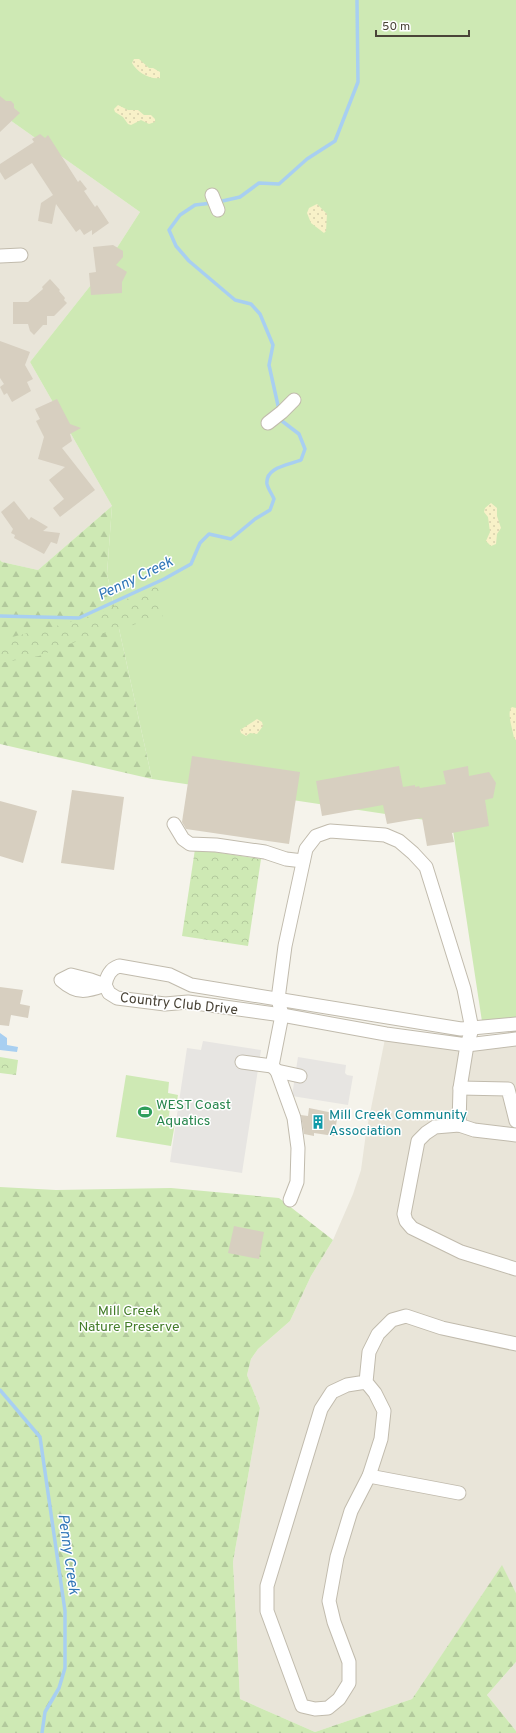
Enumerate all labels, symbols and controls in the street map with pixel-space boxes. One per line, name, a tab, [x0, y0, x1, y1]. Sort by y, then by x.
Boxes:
scale bar	[376, 12, 469, 38]
text: 50 m	[382, 19, 410, 35]
water label: Penny Creek	[95, 553, 177, 606]
street label: Country Club Drive	[119, 990, 239, 1019]
place label: WEST Coast Aquatics	[156, 1097, 231, 1130]
sports icon: WEST Coast Aquatics	[137, 1104, 153, 1120]
place label: Mill Creek Community Association	[329, 1107, 467, 1140]
building icon: Mill Creek Community Association	[310, 1114, 326, 1130]
park label: Mill Creek Nature Preserve	[78, 1303, 180, 1336]
water label: Penny Creek	[52, 1513, 83, 1596]

